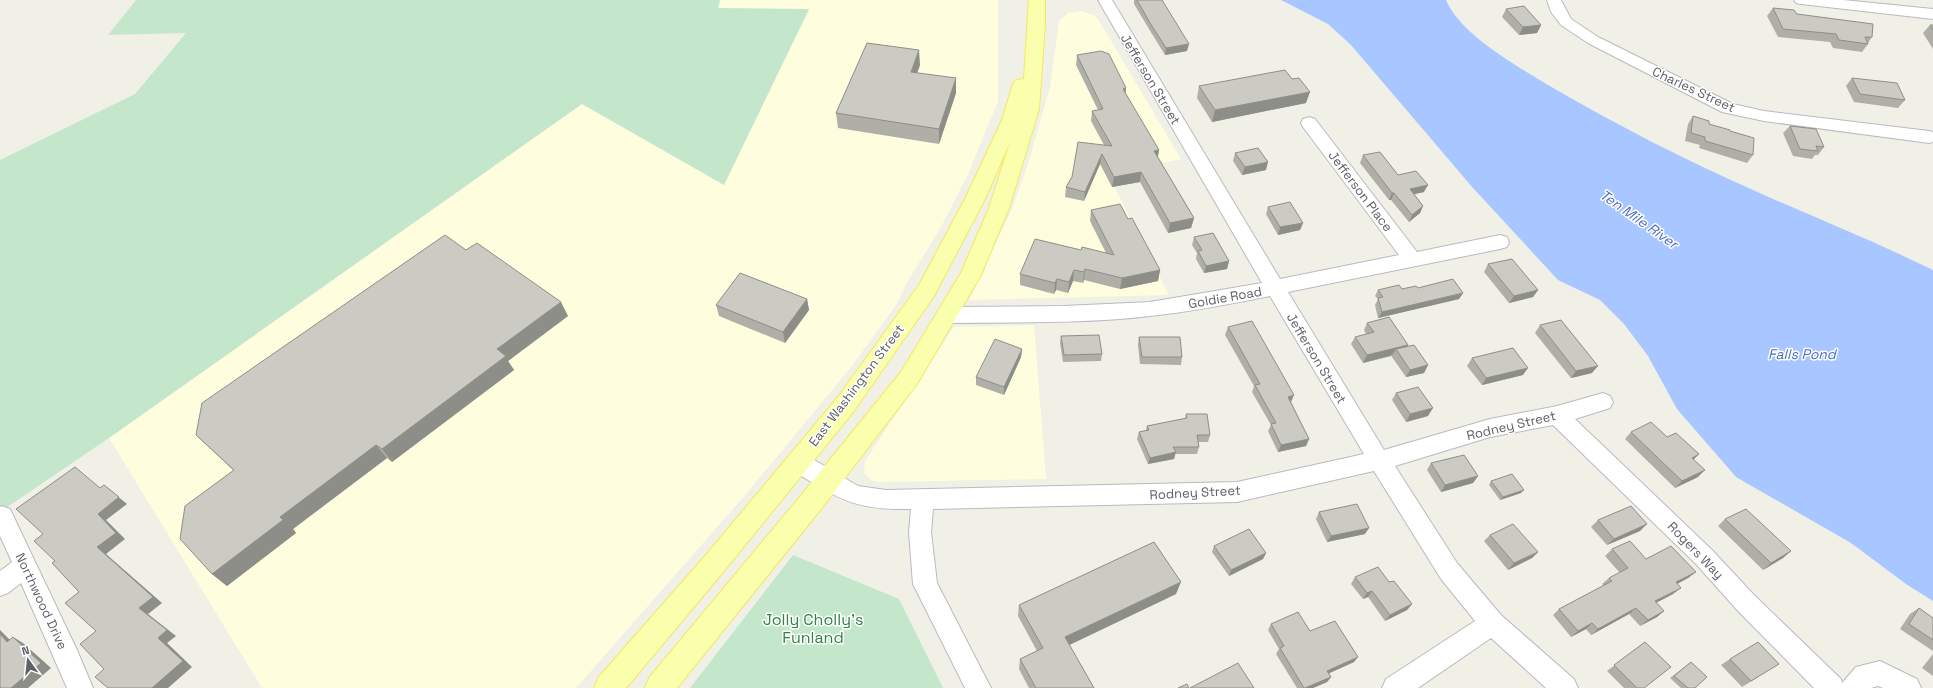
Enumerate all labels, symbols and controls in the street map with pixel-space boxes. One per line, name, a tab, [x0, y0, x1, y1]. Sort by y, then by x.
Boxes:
street label: Jefferson Street	[1117, 31, 1184, 128]
street label: Charles Street	[1650, 63, 1738, 116]
street label: Jefferson Place	[1325, 148, 1397, 235]
water label: Ten Mile River	[1596, 185, 1683, 254]
street label: Goldie Road	[1187, 283, 1263, 312]
street label: Jefferson Street	[1283, 310, 1350, 407]
street label: East Washington Street	[805, 321, 908, 450]
water label: Falls Pond	[1768, 345, 1838, 363]
street label: Rodney Street	[1465, 407, 1558, 444]
street label: Rodney Street	[1149, 482, 1241, 503]
street label: Rogers Way	[1664, 518, 1727, 583]
street label: Northwood Drive	[13, 550, 71, 652]
park label: Jolly Cholly's Funland	[763, 609, 863, 648]
north arrow	[8, 640, 48, 680]

